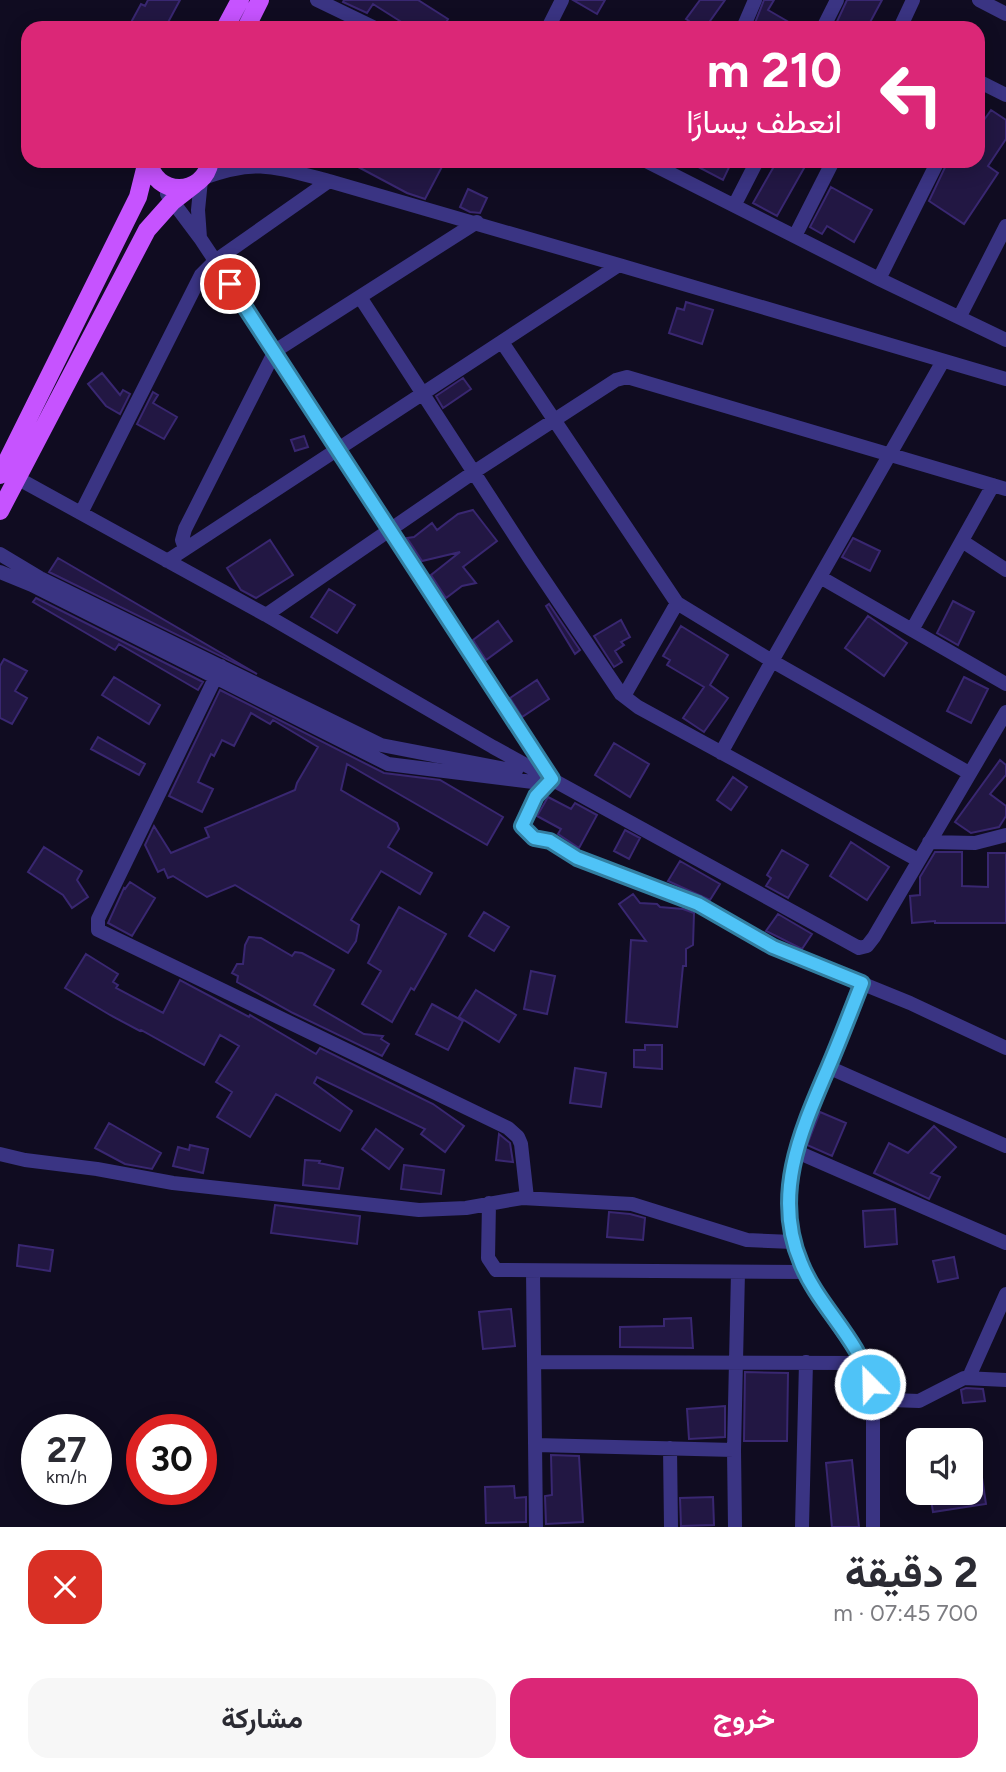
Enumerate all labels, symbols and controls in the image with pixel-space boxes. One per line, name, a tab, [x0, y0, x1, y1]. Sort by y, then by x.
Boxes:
text: 210 m	[707, 40, 842, 99]
icon: left	[866, 49, 957, 140]
text: انعطف يسارًا	[686, 103, 842, 141]
pin	[200, 254, 260, 314]
icon: arrive	[211, 265, 249, 303]
position arrow	[833, 1347, 907, 1421]
speed limit sign: 30	[126, 1414, 217, 1505]
map controls	[906, 1428, 983, 1505]
button: sound	[906, 1428, 983, 1505]
text: 27	[47, 1429, 86, 1471]
text: km/h	[46, 1466, 87, 1488]
text: 2 دقيقة	[845, 1547, 978, 1598]
button: close	[28, 1550, 102, 1624]
text: 700 m · 07:45	[833, 1599, 978, 1627]
button: مشاركة	[28, 1678, 496, 1758]
button: خروج	[510, 1678, 978, 1758]

